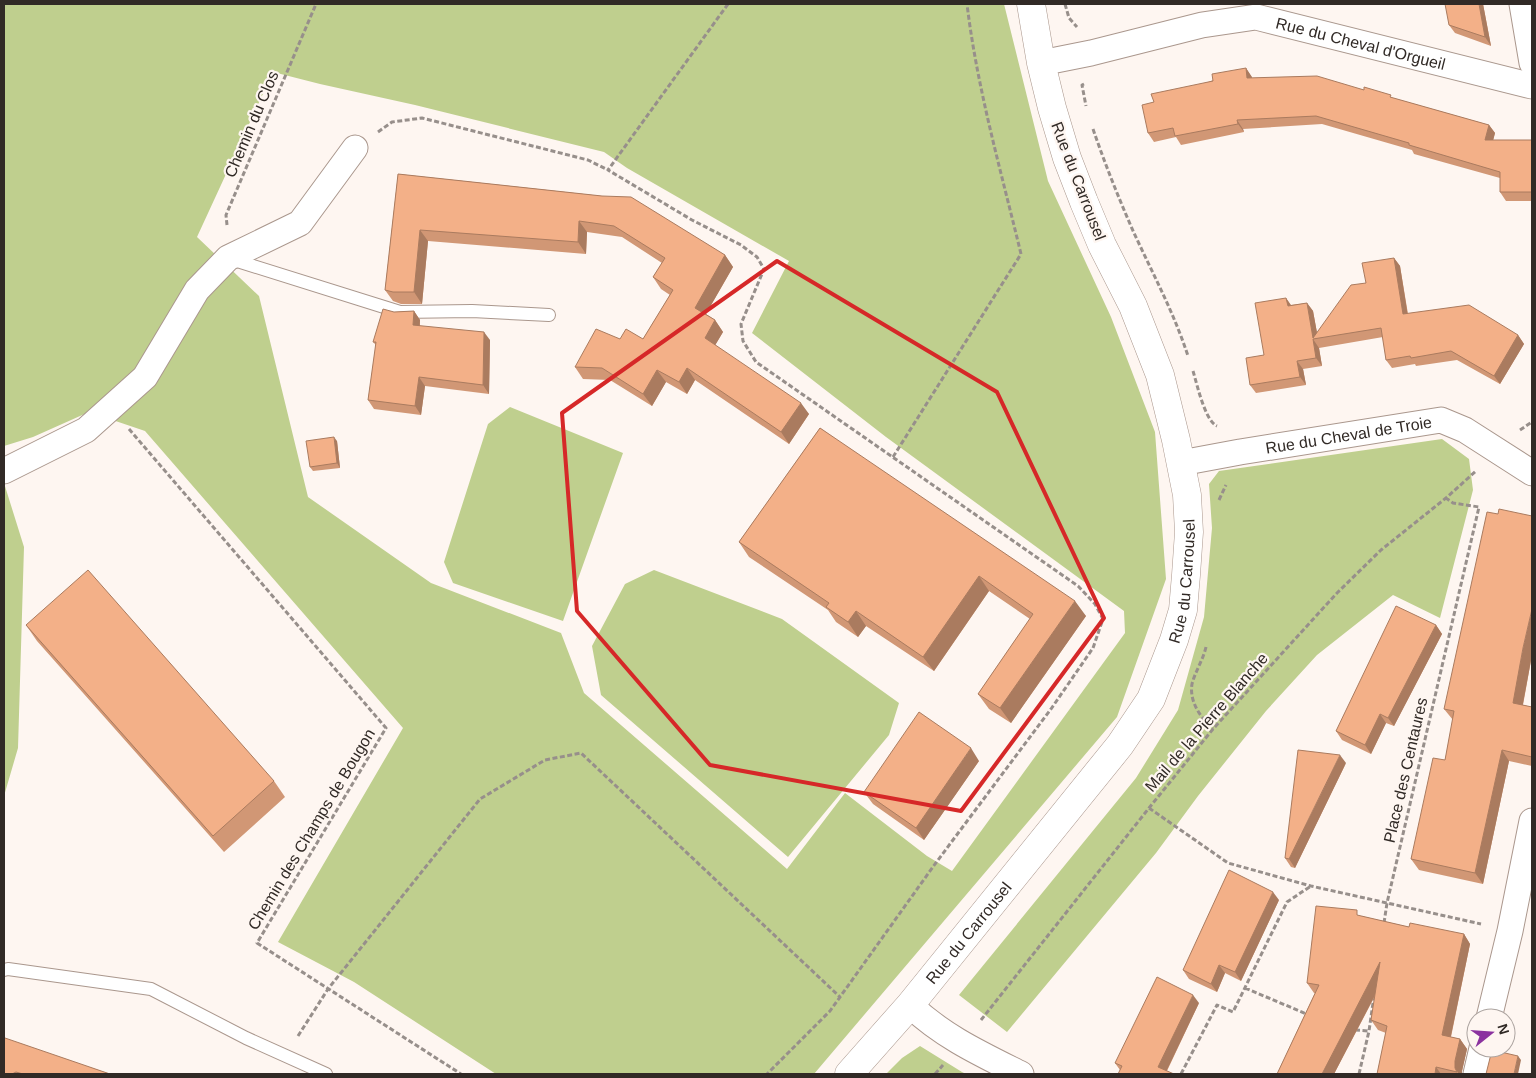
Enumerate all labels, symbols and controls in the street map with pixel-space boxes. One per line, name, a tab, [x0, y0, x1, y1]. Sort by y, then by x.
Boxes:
street label: Rue du Cheval d'Orgueil	[1274, 14, 1447, 73]
street label: Chemin du Clos	[221, 68, 282, 180]
street label: Rue du Carrousel	[1048, 120, 1109, 243]
street label: Rue du Cheval de Troie	[1264, 414, 1433, 457]
street label: Rue du Carrousel	[1166, 518, 1198, 645]
street label: Mail de la Pierre Blanche	[1142, 650, 1271, 795]
street label: Place des Centaures	[1380, 696, 1430, 844]
street label: Chemin des Champs de Bougon	[245, 726, 378, 933]
street label: Rue du Carrousel	[923, 879, 1015, 987]
north arrow	[1466, 1008, 1516, 1058]
text: N	[1494, 1022, 1513, 1036]

